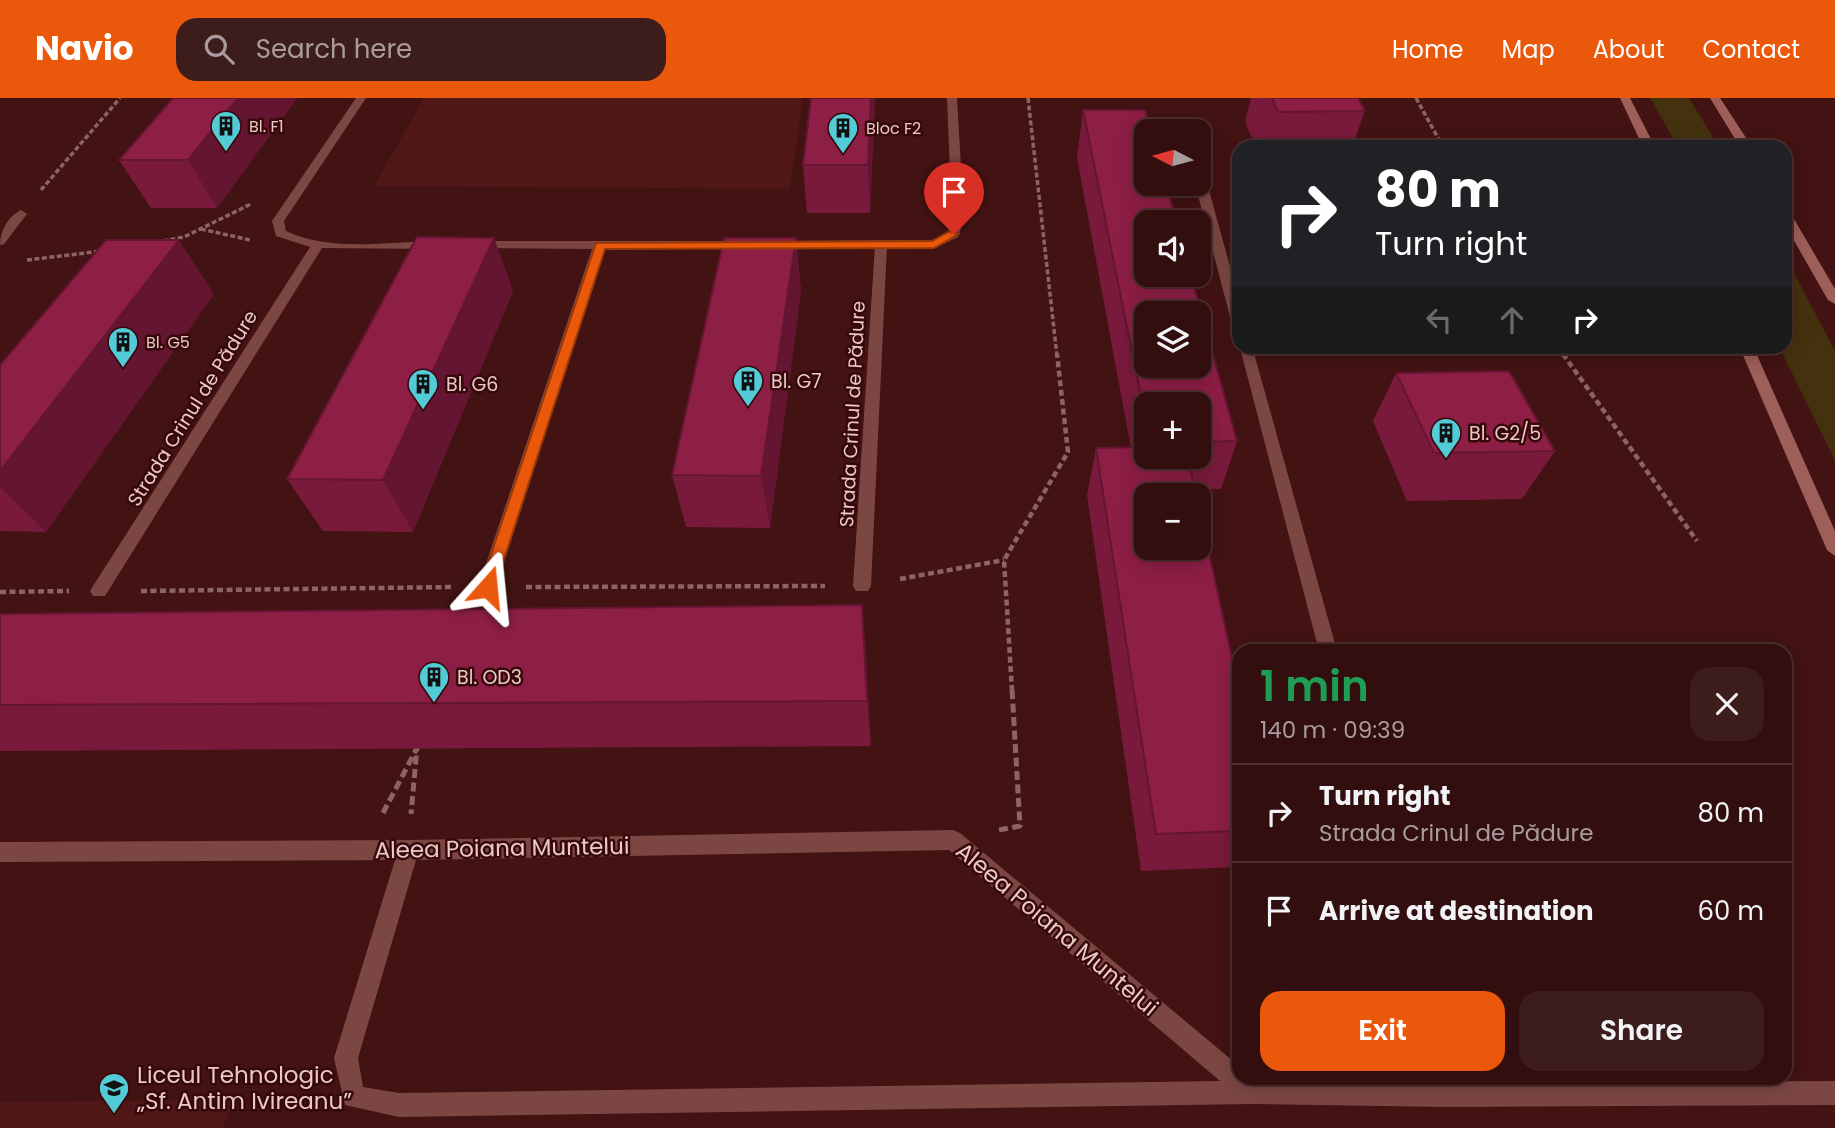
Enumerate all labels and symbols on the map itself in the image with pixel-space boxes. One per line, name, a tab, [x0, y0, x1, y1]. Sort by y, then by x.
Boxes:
building icon: Bl. F1	[209, 109, 243, 153]
building icon: Bloc F2	[826, 111, 860, 155]
place label: Bl. F1	[249, 115, 284, 138]
place label: Bloc F2	[866, 117, 921, 140]
north arrow	[1134, 119, 1211, 196]
pin	[924, 162, 984, 234]
street label: Strada Crinul de Pădure	[833, 300, 872, 528]
street label: Strada Crinul de Pădure	[121, 305, 264, 512]
building icon: Bl. G5	[106, 325, 140, 369]
place label: Bl. G5	[146, 331, 190, 354]
building icon: Bl. G7	[731, 364, 765, 408]
building icon: Bl. G6	[406, 367, 440, 411]
place label: Bl. G7	[771, 368, 822, 395]
place label: Bl. G6	[446, 371, 498, 398]
building icon: Bl. G2/5	[1429, 416, 1463, 460]
place label: Bl. G2/5	[1469, 420, 1541, 447]
position arrow	[451, 550, 525, 624]
building icon: Bl. OD3	[417, 660, 451, 704]
place label: Bl. OD3	[457, 664, 522, 691]
street label: Aleea Poiana Muntelui	[374, 830, 630, 866]
street label: Aleea Poiana Muntelui	[949, 835, 1165, 1023]
place label: Liceul Tehnologic „Sf. Antim Ivireanu”	[136, 1059, 352, 1117]
school or university icon: Liceul Tehnologic „Sf. Antim Ivireanu”	[97, 1071, 131, 1115]

